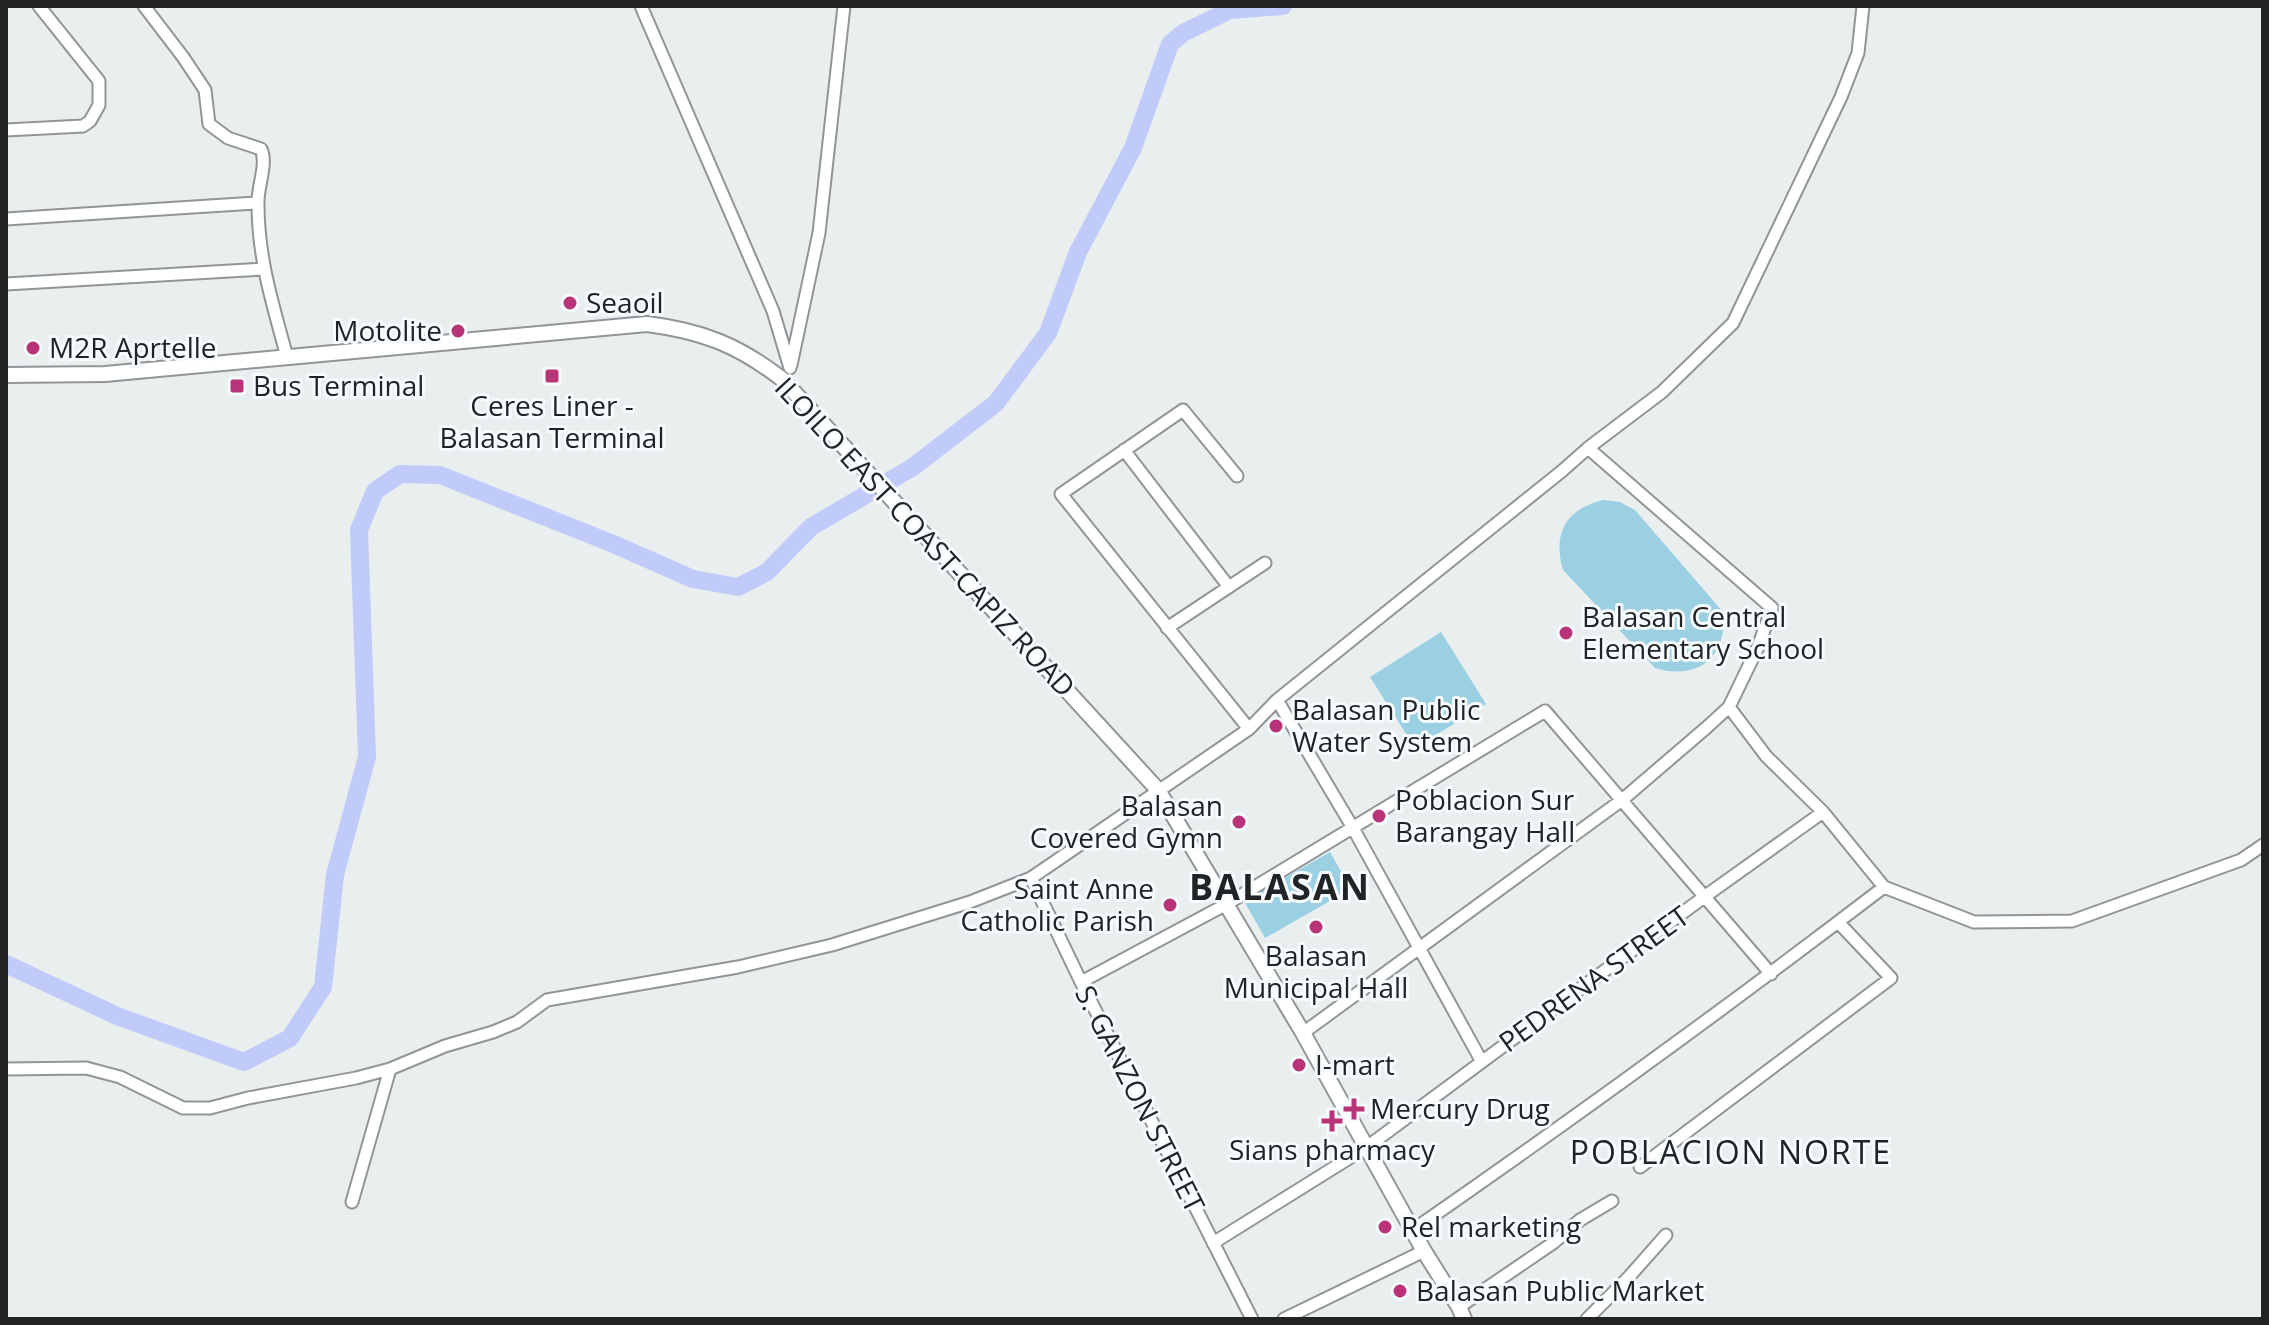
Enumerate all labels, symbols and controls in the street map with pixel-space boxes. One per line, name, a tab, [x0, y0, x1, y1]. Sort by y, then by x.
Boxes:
place label: Seaoil	[586, 283, 664, 321]
marker: Seaoil	[561, 294, 579, 312]
place label: Motolite	[333, 311, 442, 349]
marker: Motolite	[449, 322, 467, 340]
place label: M2R Aprtelle	[49, 328, 217, 366]
marker: M2R Aprtelle	[24, 339, 42, 357]
place label: Bus Terminal	[253, 366, 424, 404]
marker: Ceres Liner - Balasan Terminal	[543, 367, 561, 385]
street label: ILOILO EAST COAST-CAPIZ ROAD	[767, 368, 1084, 704]
marker: Bus Terminal	[228, 377, 246, 395]
place label: Ceres Liner - Balasan Terminal	[440, 386, 665, 456]
place label: Balasan Central Elementary School	[1582, 597, 1824, 667]
marker: Balasan Central Elementary School	[1557, 624, 1575, 642]
place label: Balasan Public Water System	[1292, 690, 1480, 760]
marker: Balasan Public Water System	[1267, 717, 1285, 735]
place label: Poblacion Sur Barangay Hall	[1395, 780, 1575, 850]
place label: Balasan Covered Gymn	[1030, 786, 1223, 856]
marker: Poblacion Sur Barangay Hall	[1370, 807, 1388, 825]
marker: Balasan Covered Gymn	[1230, 813, 1248, 831]
district label: BALASAN	[1189, 862, 1371, 911]
place label: Saint Anne Catholic Parish	[961, 869, 1154, 939]
marker: Saint Anne Catholic Parish	[1161, 896, 1179, 914]
street label: PEDRENA STREET	[1491, 896, 1697, 1060]
marker: Balasan Municipal Hall	[1307, 918, 1325, 936]
place label: Balasan Municipal Hall	[1224, 936, 1408, 1006]
street label: S. GANZON STREET	[1067, 979, 1215, 1219]
place label: I-mart	[1315, 1045, 1395, 1083]
marker: I-mart	[1290, 1056, 1308, 1074]
place label: Mercury Drug	[1370, 1089, 1550, 1127]
marker: Mercury Drug	[1345, 1100, 1363, 1118]
marker: Sians pharmacy	[1323, 1112, 1341, 1130]
place label: Sians pharmacy	[1229, 1130, 1436, 1168]
district label: POBLACION NORTE	[1570, 1130, 1892, 1173]
place label: Rel marketing	[1401, 1207, 1581, 1245]
marker: Rel marketing	[1376, 1218, 1394, 1236]
place label: Balasan Public Market	[1416, 1271, 1704, 1309]
marker: Balasan Public Market	[1391, 1282, 1409, 1300]

